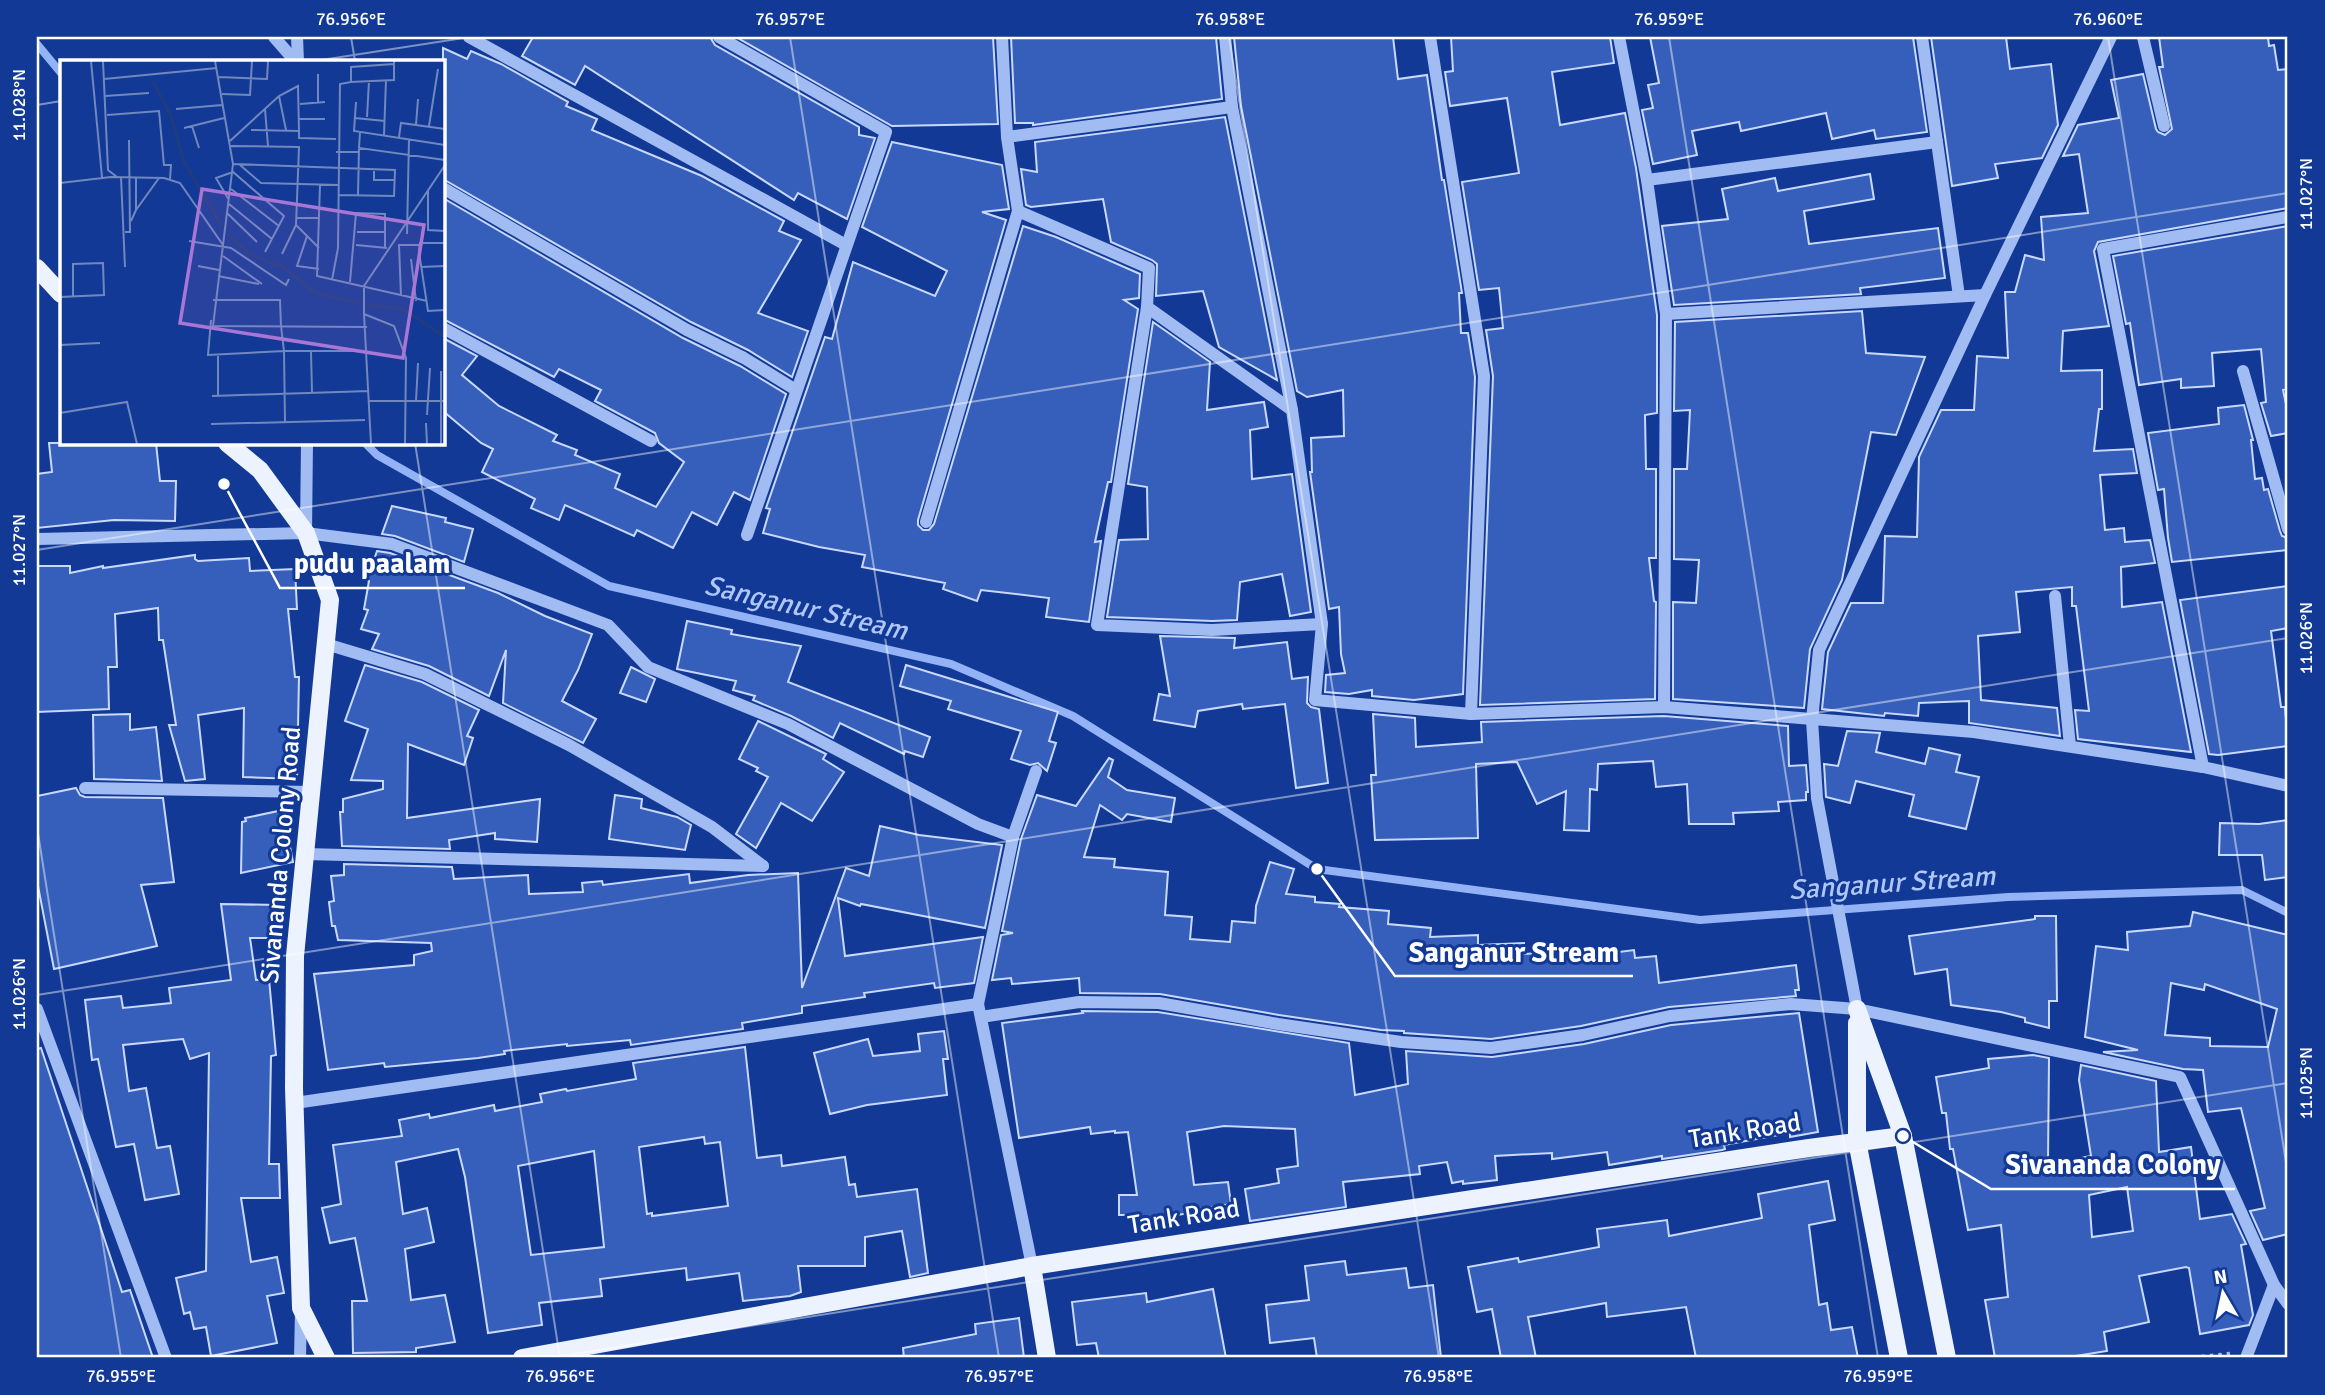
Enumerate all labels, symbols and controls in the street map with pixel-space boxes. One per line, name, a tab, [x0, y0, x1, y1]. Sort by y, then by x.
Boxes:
text: 76.956°E	[316, 8, 386, 30]
text: 76.957°E	[755, 8, 825, 30]
text: 76.958°E	[1195, 8, 1265, 30]
text: 76.959°E	[1634, 8, 1704, 30]
text: 76.960°E	[2073, 8, 2143, 30]
inset map	[60, 60, 444, 444]
text: 11.028°N	[8, 69, 30, 141]
text: 11.027°N	[2295, 158, 2317, 230]
text: 11.027°N	[8, 514, 30, 586]
callout: pudu paalam	[280, 539, 465, 588]
text: pudu paalam	[294, 547, 450, 581]
water label: Sanganur Stream	[701, 568, 911, 648]
text: 11.026°N	[2295, 602, 2317, 674]
street label: Sivananda Colony Road	[254, 725, 308, 985]
water label: Sanganur Stream	[1788, 859, 1997, 907]
callout: Sanganur Stream	[1395, 927, 1633, 976]
text: Sanganur Stream	[1409, 936, 1619, 970]
text: 11.026°N	[8, 958, 30, 1030]
text: 11.025°N	[2295, 1047, 2317, 1119]
street label: Tank Road	[1687, 1106, 1803, 1156]
callout: Sivananda Colony	[1991, 1140, 2235, 1189]
text: Sivananda Colony	[2005, 1148, 2221, 1182]
street label: Tank Road	[1126, 1192, 1242, 1242]
north arrow	[2188, 1258, 2258, 1328]
text: N	[2212, 1264, 2229, 1290]
text: 76.955°E	[86, 1365, 156, 1387]
text: 76.956°E	[525, 1365, 595, 1387]
text: 76.957°E	[964, 1365, 1034, 1387]
text: 76.958°E	[1403, 1365, 1473, 1387]
text: 76.959°E	[1843, 1365, 1913, 1387]

